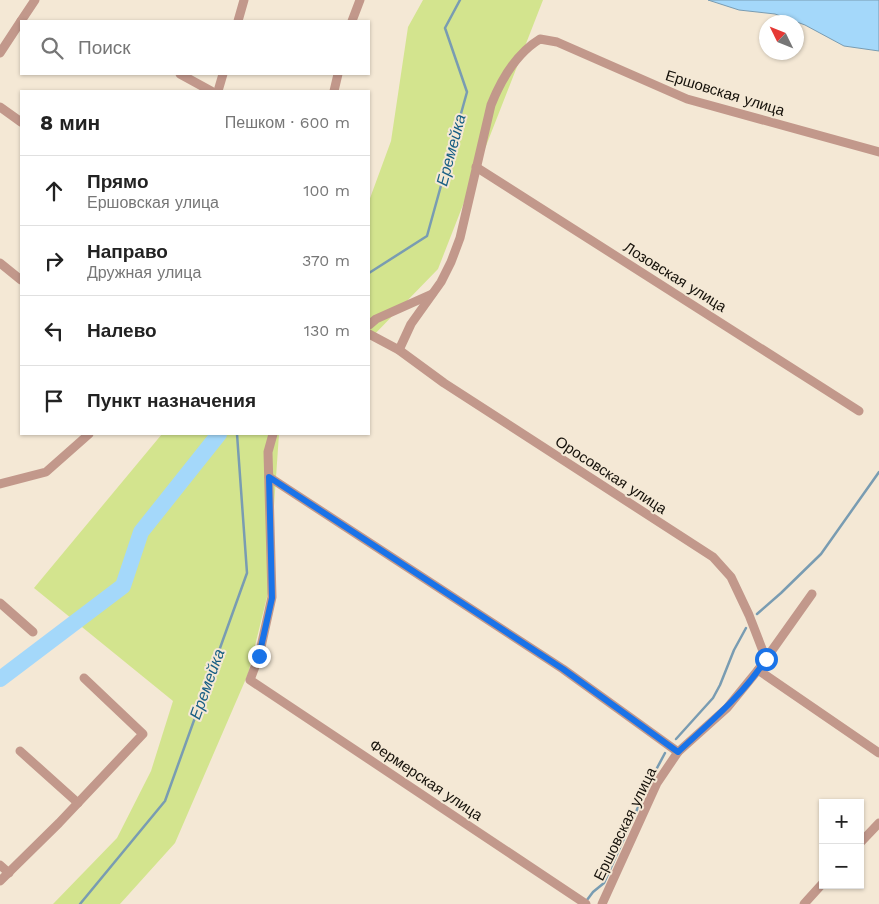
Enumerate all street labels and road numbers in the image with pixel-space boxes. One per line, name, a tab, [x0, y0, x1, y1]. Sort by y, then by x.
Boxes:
street label: Ершовская улица	[663, 66, 787, 120]
street label: Лозовская улица	[620, 238, 730, 316]
street label: Оросовская улица	[552, 432, 671, 518]
street label: Фермерская улица	[366, 736, 486, 825]
street label: Ершовская улица	[590, 764, 660, 884]

